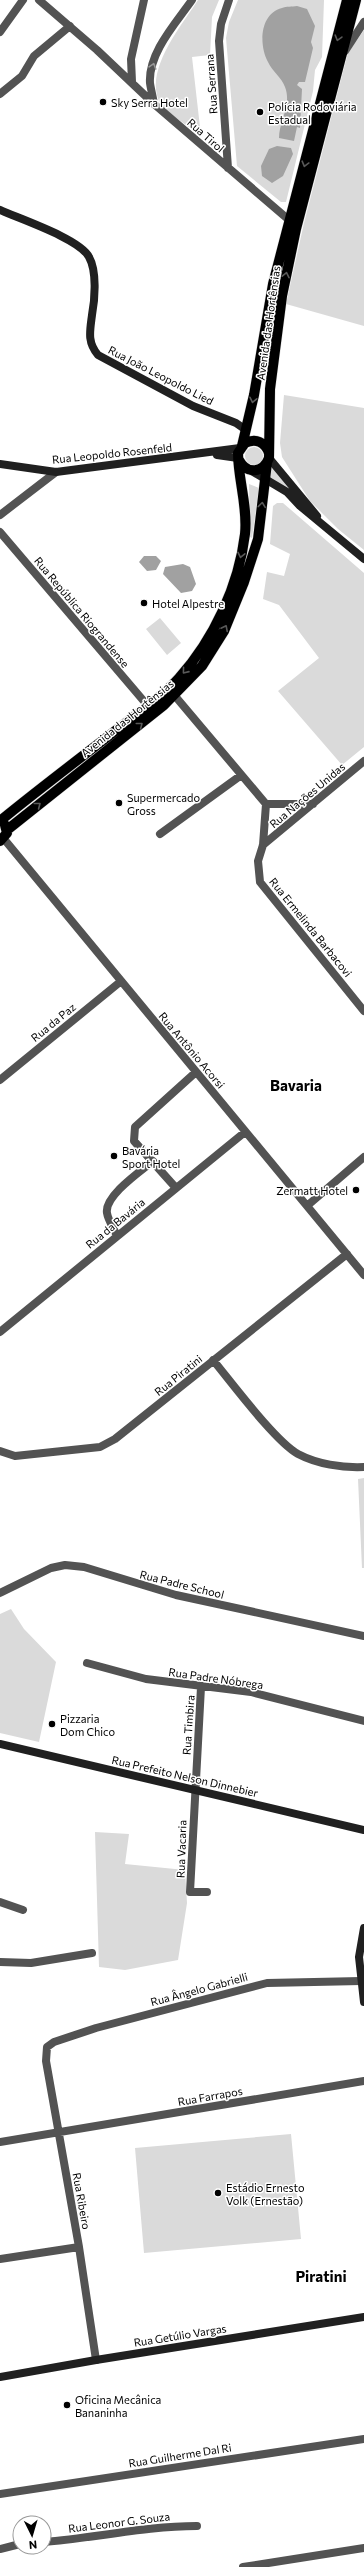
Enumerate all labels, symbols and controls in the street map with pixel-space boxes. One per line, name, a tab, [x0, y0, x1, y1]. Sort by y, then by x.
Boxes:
one-way arrow	[334, 35, 342, 41]
street label: Rua Serrana	[202, 54, 220, 114]
one-way arrow	[148, 63, 157, 70]
place label: Sky Serra Hotel	[111, 96, 188, 109]
marker: Sky Serra Hotel	[98, 97, 108, 107]
place label: Polícia Rodoviária Estadual	[268, 100, 357, 126]
marker: Polícia Rodoviária Estadual	[255, 107, 265, 117]
street label: Rua Tirol	[185, 115, 227, 155]
one-way arrow	[301, 160, 310, 167]
street label: Avenida das Hortênsias	[254, 265, 282, 381]
one-way arrow	[282, 272, 290, 279]
street label: Rua João Leopoldo Lied	[106, 343, 216, 408]
one-way arrow	[249, 397, 257, 403]
street label: Rua Leopoldo Rosenfeld	[51, 440, 173, 466]
one-way arrow	[258, 502, 267, 508]
one-way arrow	[238, 552, 246, 558]
street label: Rua República Riograndense	[32, 554, 132, 670]
place label: Hotel Alpestre	[152, 597, 224, 610]
marker: Hotel Alpestre	[139, 598, 149, 608]
one-way arrow	[220, 625, 228, 632]
one-way arrow	[182, 666, 189, 673]
street label: Avenida das Hortênsias	[78, 677, 176, 759]
one-way arrow	[135, 722, 142, 729]
street label: Rua Nações Unidas	[267, 760, 347, 830]
place label: Supermercado Gross	[127, 791, 200, 817]
marker: Supermercado Gross	[114, 798, 124, 808]
one-way arrow	[33, 803, 40, 810]
street label: Rua Ermelinda Barbacovi	[267, 875, 355, 979]
street label: Rua da Paz	[28, 1000, 78, 1044]
street label: Rua Antônio Acorsi	[156, 1009, 228, 1091]
district label: Bavaria	[270, 1076, 322, 1094]
place label: Bavária Sport Hotel	[122, 1144, 180, 1170]
marker: Bavária Sport Hotel	[109, 1151, 119, 1161]
place label: Zermatt Hotel	[276, 1184, 348, 1197]
marker: Zermatt Hotel	[351, 1185, 361, 1195]
street label: Rua da Bavária	[83, 1195, 147, 1251]
street label: Rua Piratini	[152, 1352, 205, 1398]
street label: Rua Padre School	[138, 1567, 226, 1601]
street label: Rua Padre Nóbrega	[168, 1665, 264, 1691]
street label: Rua Timbira	[179, 1695, 197, 1755]
place label: Pizzaria Dom Chico	[60, 1712, 115, 1738]
marker: Pizzaria Dom Chico	[47, 1719, 57, 1729]
street label: Rua Prefeito Nelson Dinnebier	[111, 1753, 260, 1799]
street label: Rua Vacaria	[173, 1820, 189, 1878]
street label: Rua Ângelo Gabrielli	[149, 1969, 249, 2008]
street label: Rua Farrapos	[177, 2084, 243, 2108]
street label: Rua Ribeiro	[71, 2172, 93, 2231]
place label: Estádio Ernesto Volk (Ernestão)	[226, 2181, 305, 2207]
marker: Estádio Ernesto Volk (Ernestão)	[213, 2188, 223, 2198]
district label: Piratini	[295, 2267, 347, 2285]
street label: Rua Getúlio Vargas	[133, 2321, 227, 2349]
place label: Oficina Mecânica Bananinha	[75, 2393, 161, 2419]
marker: Oficina Mecânica Bananinha	[62, 2400, 72, 2410]
street label: Rua Guilherme Dal Ri	[128, 2440, 233, 2470]
street label: Rua Leonor G. Souza	[67, 2509, 171, 2535]
north arrow	[12, 2515, 52, 2555]
text: N	[28, 2539, 38, 2552]

